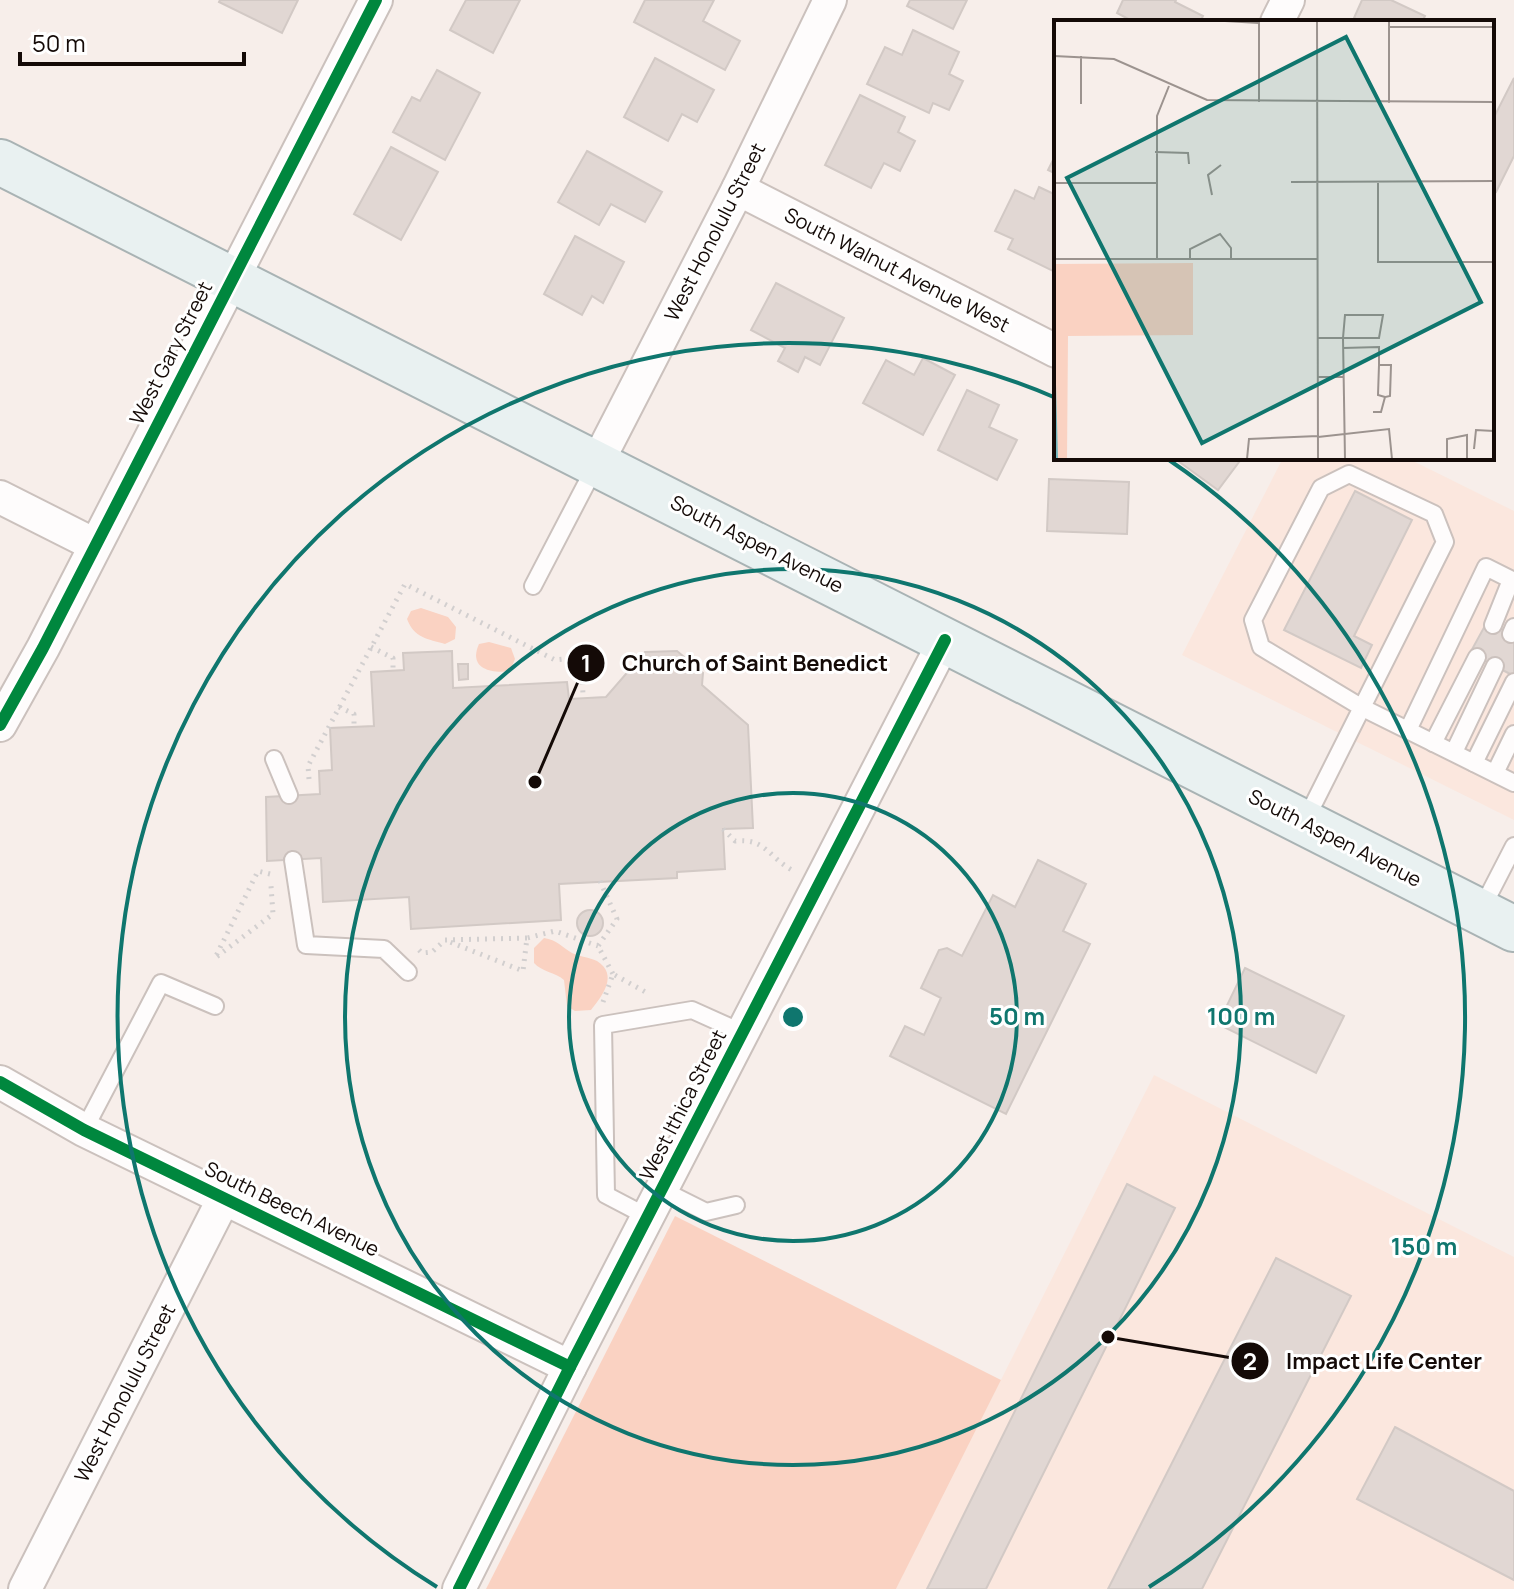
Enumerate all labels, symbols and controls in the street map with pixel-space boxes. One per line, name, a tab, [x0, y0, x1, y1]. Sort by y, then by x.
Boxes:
scale bar	[20, 16, 244, 66]
inset map	[1054, 20, 1494, 460]
text: 50 m	[32, 26, 86, 59]
street label: West Honolulu Street	[658, 138, 771, 326]
street label: South Walnut Avenue West	[780, 201, 1015, 338]
street label: West Gary Street	[123, 277, 218, 429]
street label: South Aspen Avenue	[666, 488, 848, 599]
callout: Church of Saint Benedict	[566, 640, 904, 686]
text: 1	[581, 646, 591, 679]
text: Church of Saint Benedict	[622, 648, 888, 678]
street label: South Aspen Avenue	[1244, 782, 1426, 893]
text: 50 m	[989, 999, 1045, 1032]
text: 100 m	[1207, 999, 1275, 1032]
centre of rings	[779, 1003, 807, 1031]
street label: West Ithica Street	[633, 1025, 732, 1185]
street label: South Beech Avenue	[200, 1155, 384, 1263]
text: 150 m	[1391, 1229, 1457, 1262]
street label: West Honolulu Street	[68, 1299, 181, 1487]
callout: Impact Life Center	[1230, 1338, 1498, 1384]
text: 2	[1243, 1344, 1257, 1377]
text: Impact Life Center	[1286, 1346, 1482, 1376]

